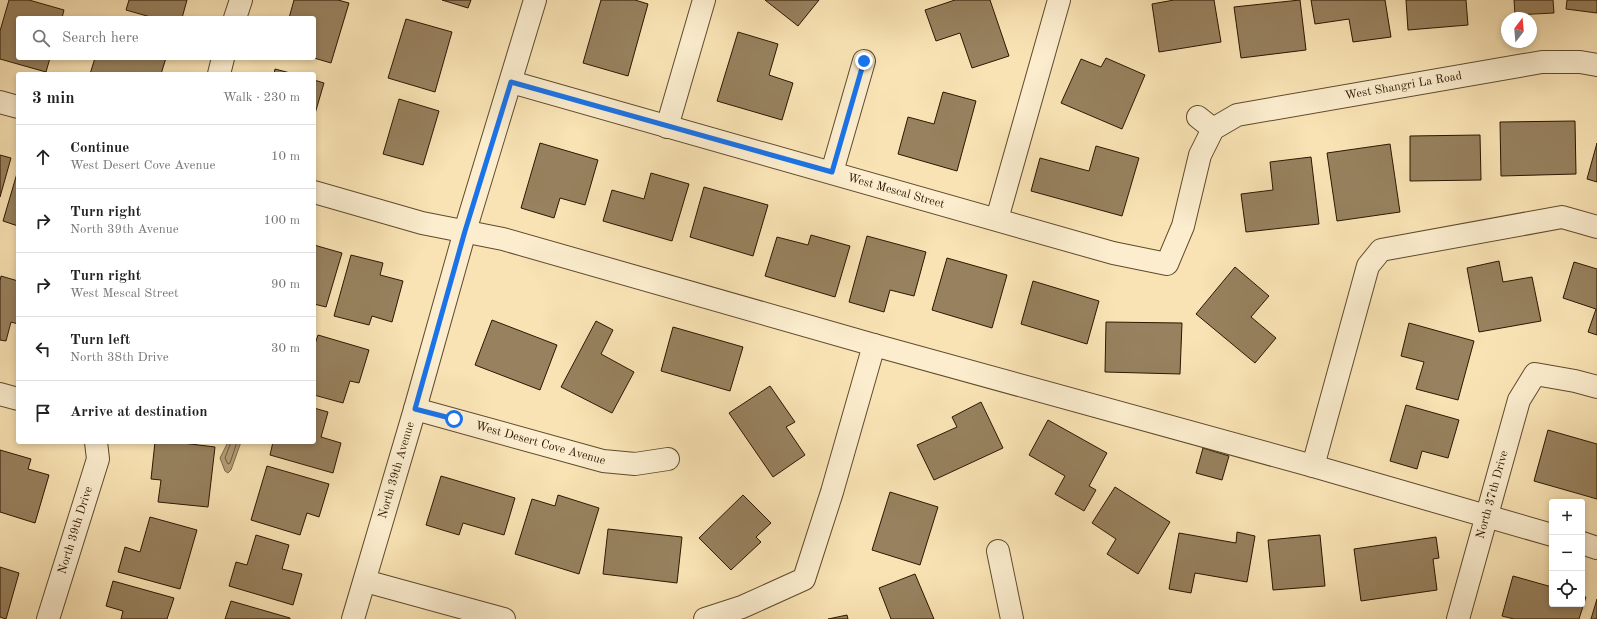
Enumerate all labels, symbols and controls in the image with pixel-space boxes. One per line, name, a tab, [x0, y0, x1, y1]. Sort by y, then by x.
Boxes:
north arrow	[1501, 12, 1537, 48]
search box	[16, 16, 316, 60]
icon: search	[30, 27, 52, 49]
text: Search here	[62, 31, 139, 46]
route end	[855, 52, 873, 70]
street label: West Shangri La Road	[1344, 70, 1463, 102]
text: 3 min	[32, 90, 75, 107]
text: Walk · 230 m	[223, 91, 300, 104]
text: Continue	[70, 141, 129, 156]
icon: ahead	[32, 146, 54, 168]
text: 10 m	[271, 150, 300, 163]
text: West Desert Cove Avenue	[70, 159, 216, 172]
street label: West Mescal Street	[846, 172, 946, 211]
text: Turn right	[70, 205, 141, 220]
icon: right	[32, 210, 54, 232]
text: 100 m	[263, 214, 300, 227]
text: North 39th Avenue	[70, 223, 179, 236]
text: Turn right	[70, 269, 141, 284]
icon: right	[32, 274, 54, 296]
text: 90 m	[271, 278, 300, 291]
text: West Mescal Street	[70, 287, 179, 300]
text: Turn left	[70, 333, 130, 348]
icon: left	[32, 338, 54, 360]
text: 30 m	[271, 342, 300, 355]
text: North 38th Drive	[70, 351, 169, 364]
icon: arrive	[32, 402, 54, 424]
text: Arrive at destination	[70, 405, 208, 420]
route start	[445, 410, 463, 428]
street label: North 39th Avenue	[377, 420, 417, 520]
street label: West Desert Cove Avenue	[474, 420, 607, 467]
street label: North 37th Drive	[1475, 449, 1511, 540]
street label: North 39th Drive	[56, 484, 95, 576]
map controls	[1549, 499, 1585, 607]
button: +	[1549, 499, 1585, 535]
button: −	[1549, 535, 1585, 571]
button: locate	[1549, 571, 1585, 607]

